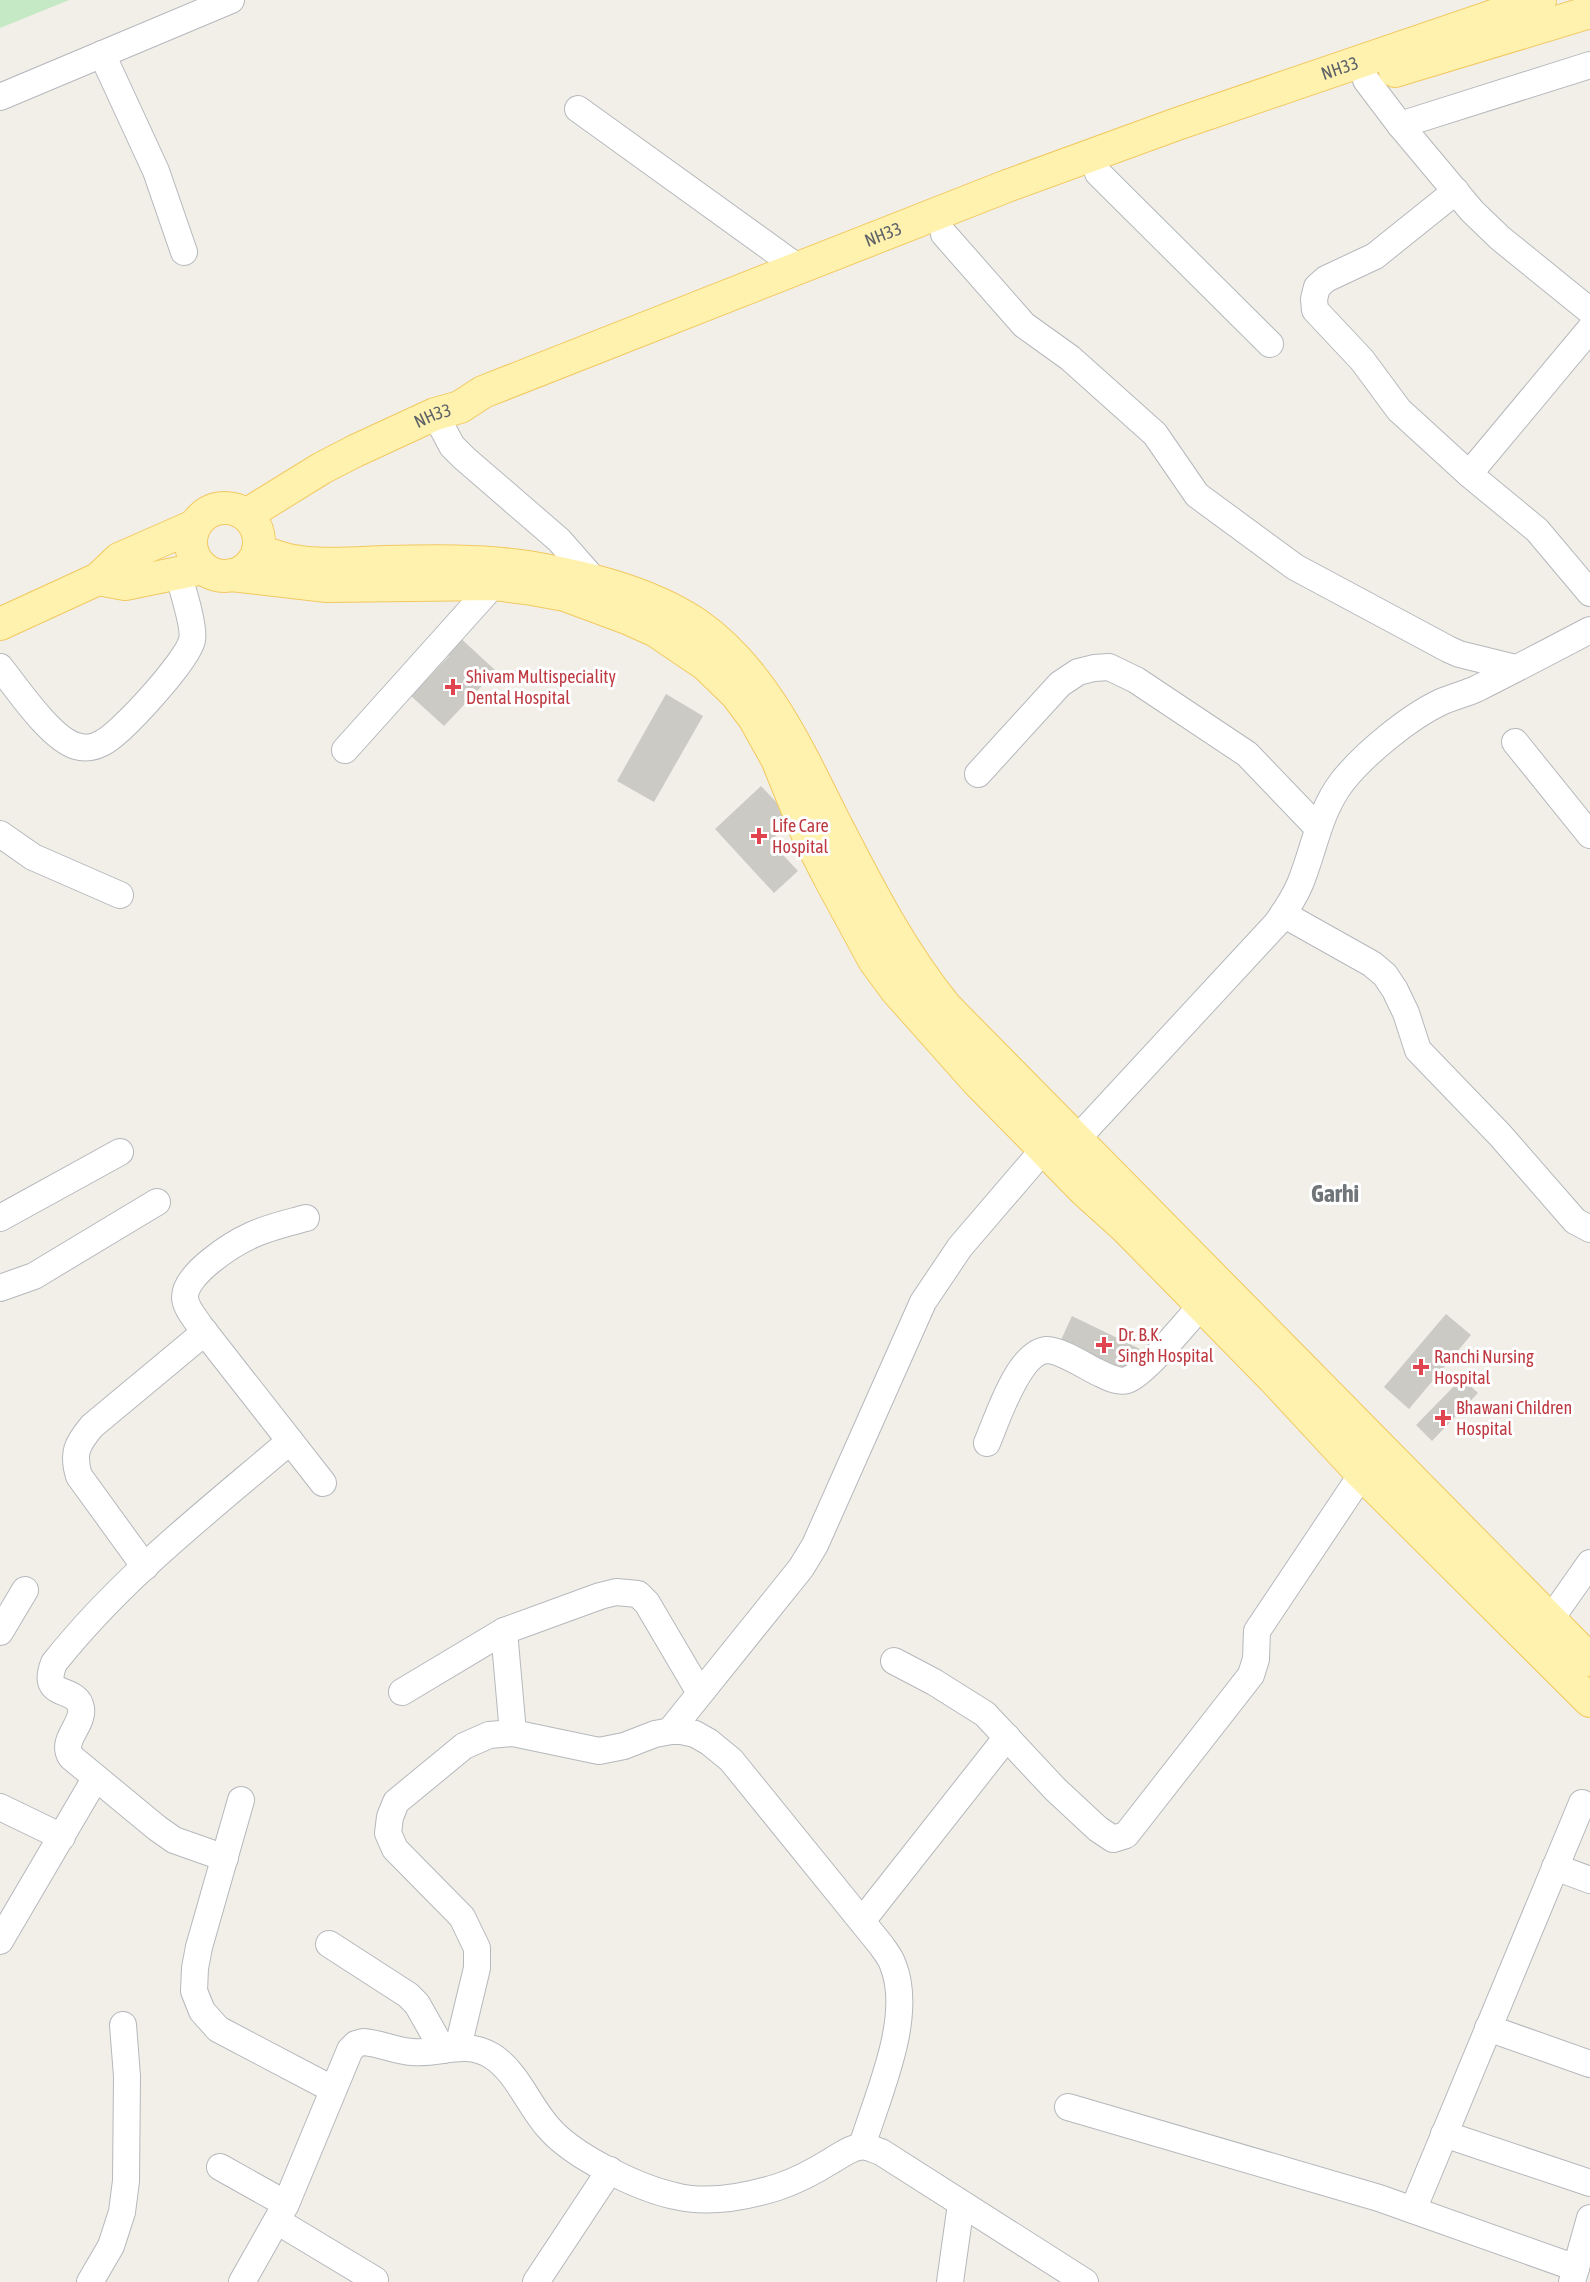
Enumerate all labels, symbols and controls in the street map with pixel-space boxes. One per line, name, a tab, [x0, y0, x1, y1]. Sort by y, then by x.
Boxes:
street label: NH33	[1318, 52, 1361, 84]
street label: NH33	[861, 217, 905, 251]
street label: NH33	[411, 399, 453, 432]
place label: Shivam Multispeciality Dental Hospital	[466, 666, 616, 708]
marker: Shivam Multispeciality Dental Hospital	[444, 678, 462, 696]
place label: Life Care Hospital	[772, 815, 829, 857]
marker: Life Care Hospital	[750, 827, 768, 845]
district label: Garhi	[1311, 1180, 1359, 1207]
place label: Dr. B.K. Singh Hospital	[1118, 1324, 1214, 1366]
marker: Dr. B.K. Singh Hospital	[1095, 1336, 1113, 1354]
place label: Ranchi Nursing Hospital	[1434, 1346, 1534, 1388]
marker: Ranchi Nursing Hospital	[1412, 1358, 1430, 1376]
place label: Bhawani Children Hospital	[1456, 1397, 1572, 1439]
marker: Bhawani Children Hospital	[1434, 1409, 1452, 1427]

